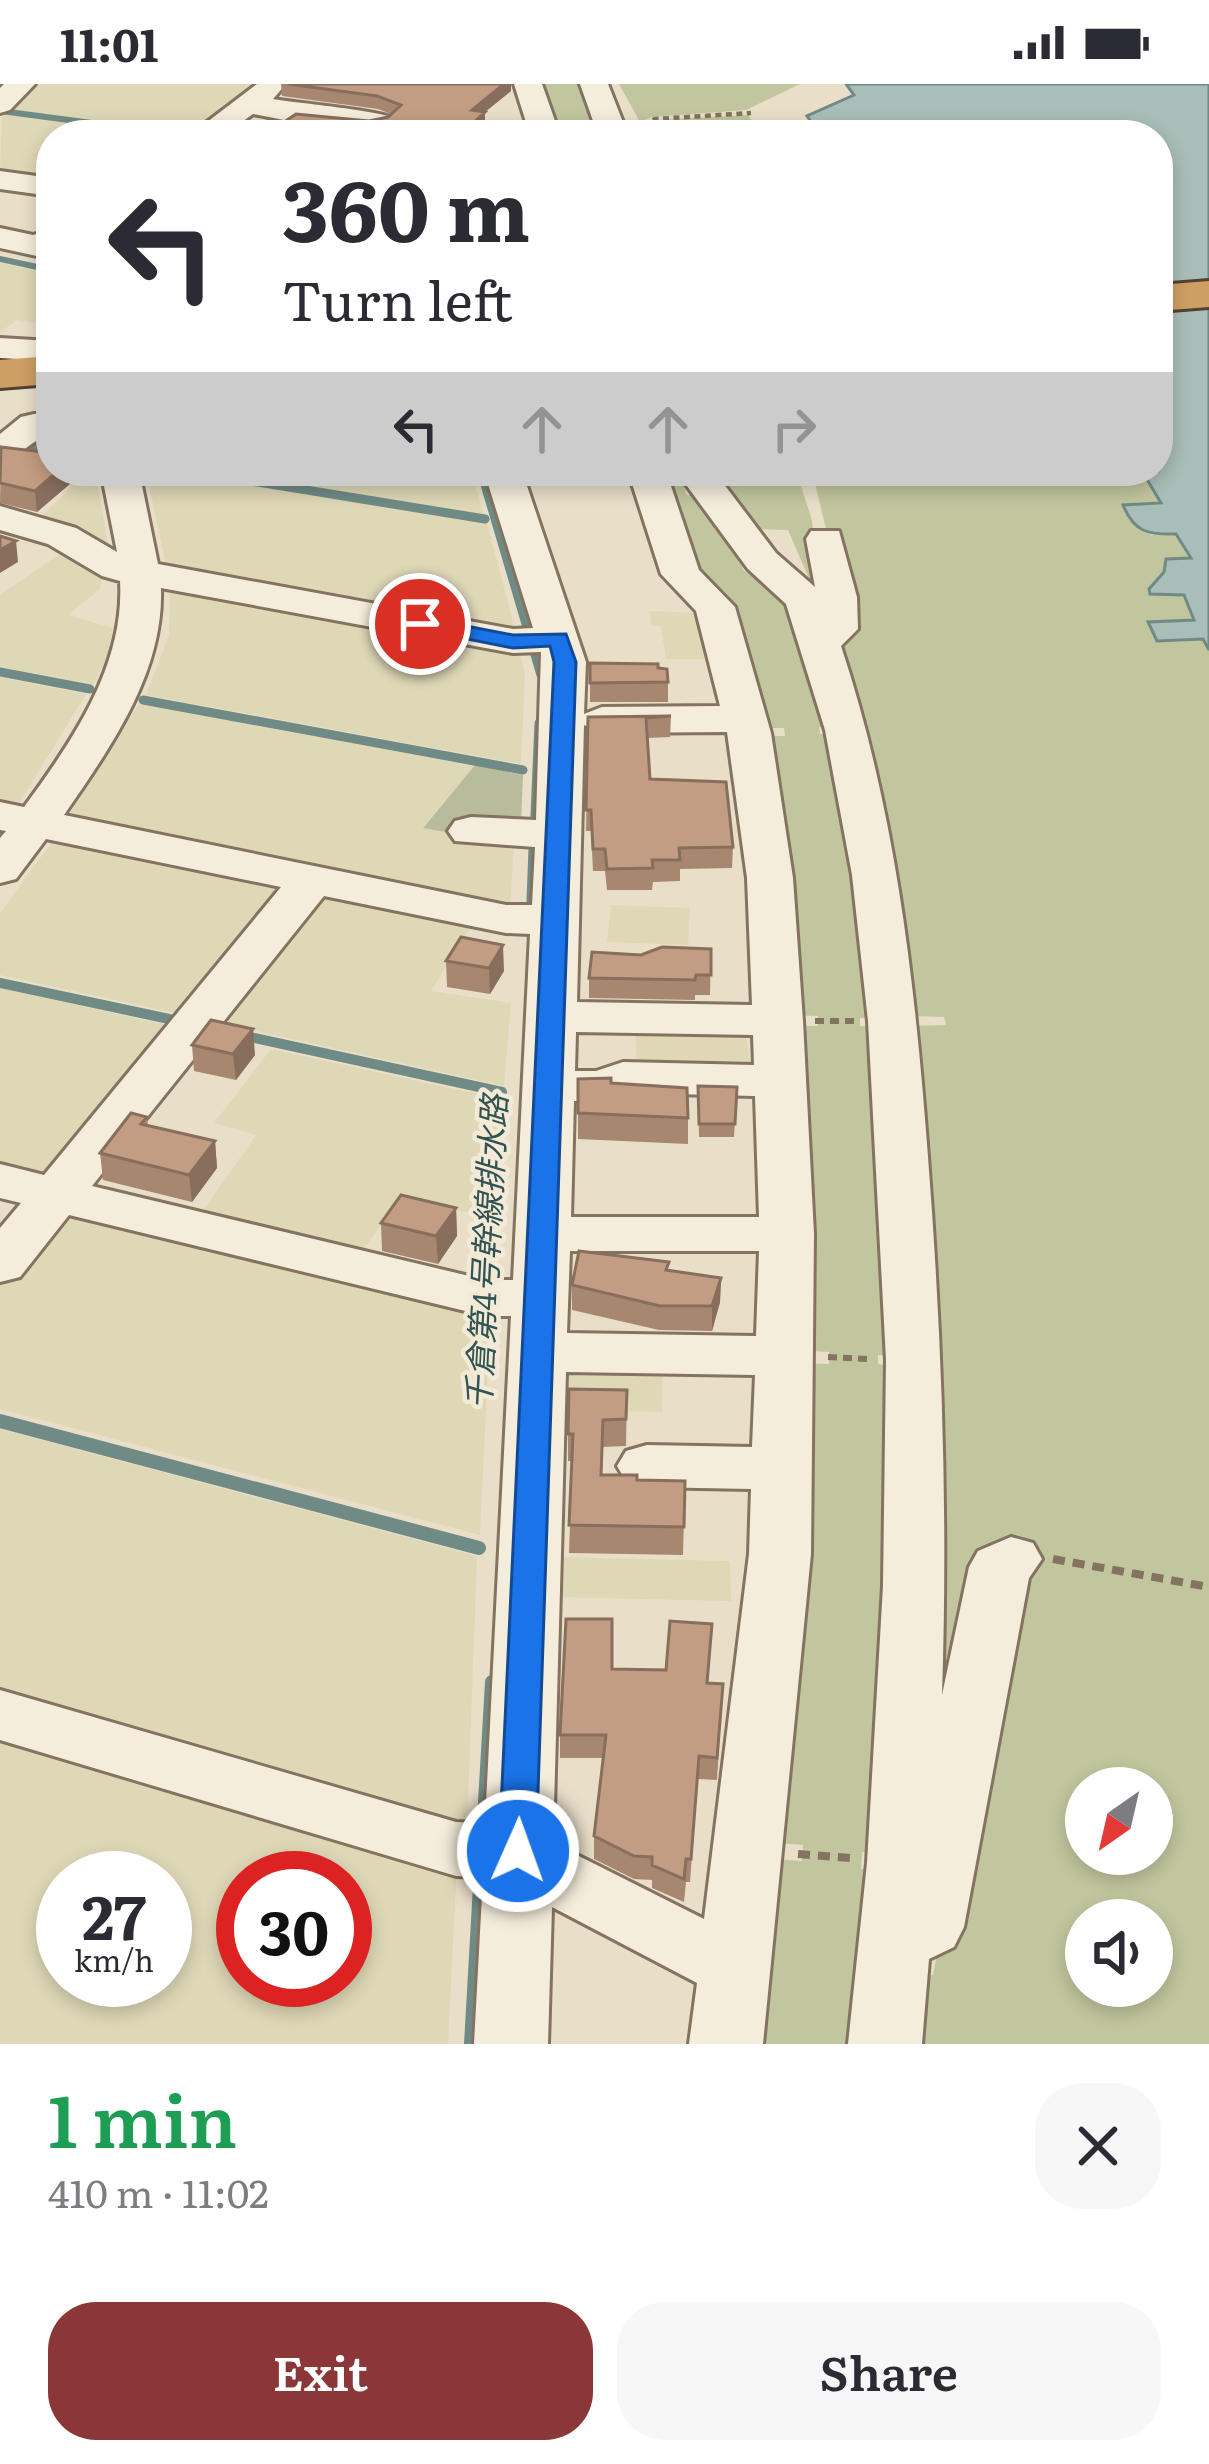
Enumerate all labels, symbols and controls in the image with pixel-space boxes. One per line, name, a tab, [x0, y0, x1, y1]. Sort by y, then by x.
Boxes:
text: 11:01	[60, 9, 158, 76]
text: 360 m	[282, 143, 530, 268]
icon: left	[84, 168, 240, 324]
text: Turn left	[282, 257, 513, 338]
icon: left	[383, 396, 449, 462]
icon: ahead	[509, 396, 575, 462]
icon: ahead	[635, 396, 701, 462]
icon: right	[761, 396, 827, 462]
pin	[369, 573, 471, 675]
icon: arrive	[387, 591, 453, 657]
water label: 千倉第4号幹線排水路	[451, 1090, 517, 1411]
north arrow	[1065, 1767, 1173, 1875]
map controls	[1065, 1767, 1173, 2007]
position arrow	[455, 1788, 581, 1914]
speed limit sign: 30	[216, 1851, 372, 2007]
text: 27	[82, 1869, 146, 1958]
button: sound	[1065, 1899, 1173, 2007]
text: km/h	[74, 1937, 154, 1981]
text: 1 min	[48, 2063, 237, 2170]
button: close	[1035, 2083, 1161, 2209]
text: 410 m · 11:02	[48, 2162, 269, 2220]
button: Exit	[48, 2302, 593, 2440]
button: Share	[617, 2302, 1161, 2440]

